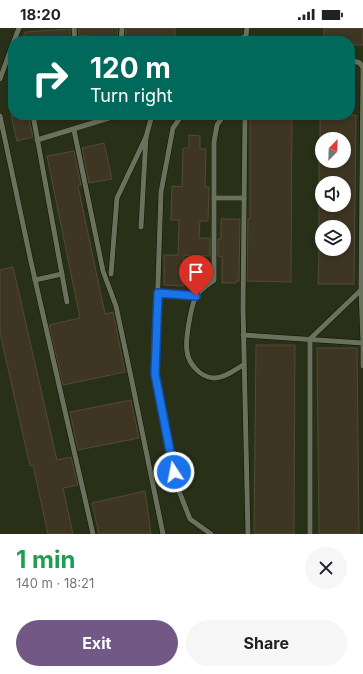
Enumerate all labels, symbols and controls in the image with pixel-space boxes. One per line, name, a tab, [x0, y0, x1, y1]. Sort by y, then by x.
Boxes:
text: 18:20	[20, 5, 61, 24]
text: 120 m	[90, 51, 171, 85]
icon: right	[24, 52, 76, 104]
text: Turn right	[90, 85, 173, 106]
north arrow	[315, 132, 351, 168]
map controls	[315, 132, 351, 256]
button: sound	[315, 176, 351, 212]
button: layers	[315, 220, 351, 256]
pin	[179, 255, 213, 296]
icon: arrive	[185, 261, 207, 283]
position arrow	[153, 451, 195, 493]
text: 1 min	[16, 545, 75, 574]
button: close	[305, 547, 347, 589]
text: 140 m · 18:21	[16, 575, 94, 591]
button: Exit	[16, 620, 178, 666]
button: Share	[186, 620, 347, 666]

